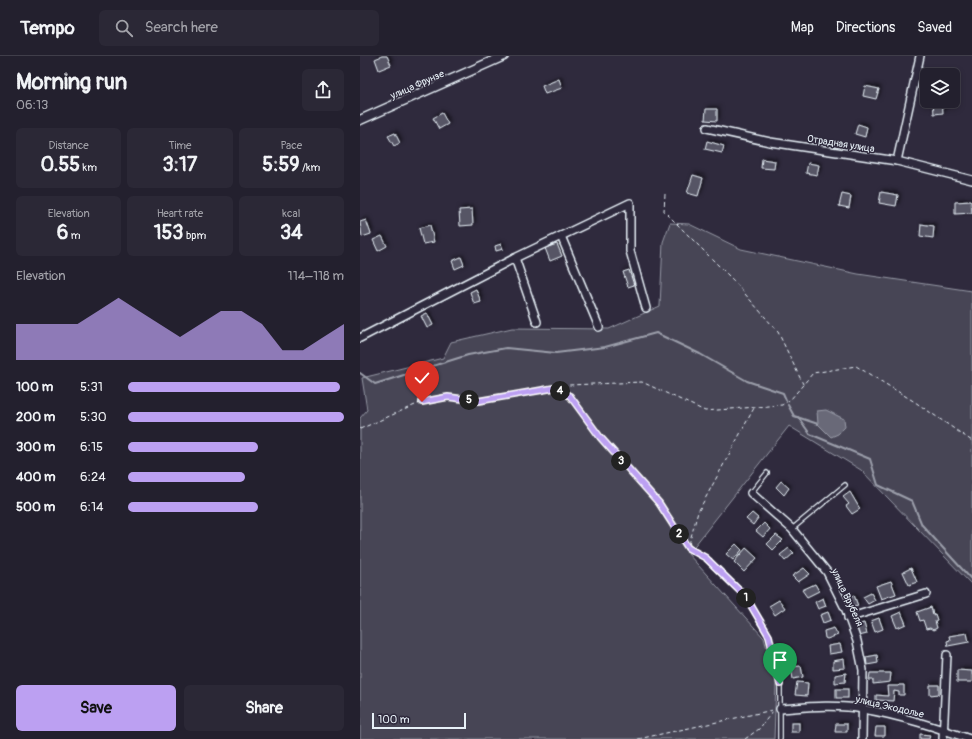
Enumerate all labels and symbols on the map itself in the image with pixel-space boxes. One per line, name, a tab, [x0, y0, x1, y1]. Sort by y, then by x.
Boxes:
street label: улица Фрунзе	[388, 68, 446, 102]
street label: Отрадная улица	[806, 133, 876, 155]
pin	[405, 361, 439, 402]
pin: 4	[550, 381, 570, 401]
pin: 5	[459, 390, 479, 410]
pin: 3	[611, 451, 631, 471]
pin: 2	[669, 524, 689, 544]
street label: улица Врубеля	[828, 566, 866, 628]
pin: 1	[736, 588, 756, 608]
pin	[763, 643, 797, 684]
street label: улица Экодолье	[853, 693, 925, 721]
scale bar	[372, 711, 466, 730]

